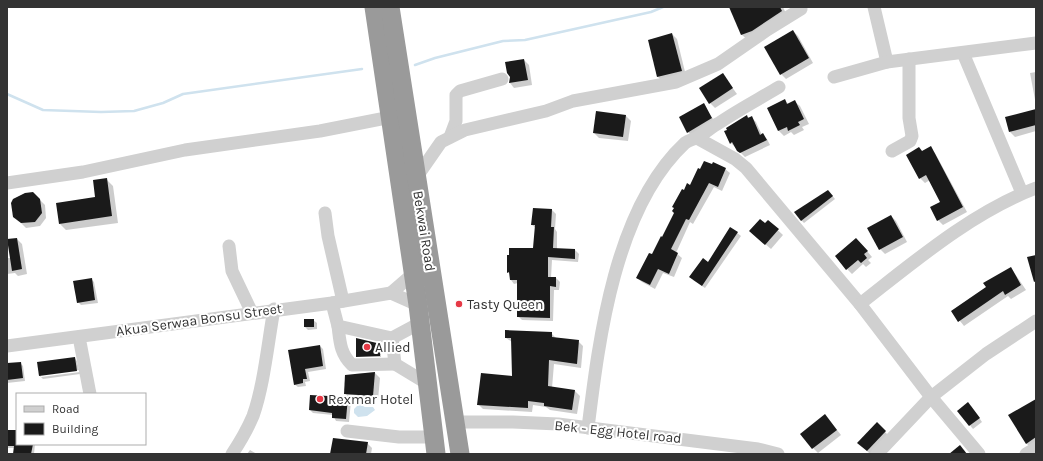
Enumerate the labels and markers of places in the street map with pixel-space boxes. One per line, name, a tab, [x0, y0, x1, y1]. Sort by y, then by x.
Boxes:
place label: Tasty Queen	[467, 296, 543, 313]
marker: Tasty Queen	[454, 299, 464, 309]
place label: Allied	[375, 339, 411, 356]
marker: Allied	[362, 342, 372, 352]
place label: Rexmar Hotel	[328, 391, 414, 408]
marker: Rexmar Hotel	[315, 394, 325, 404]

